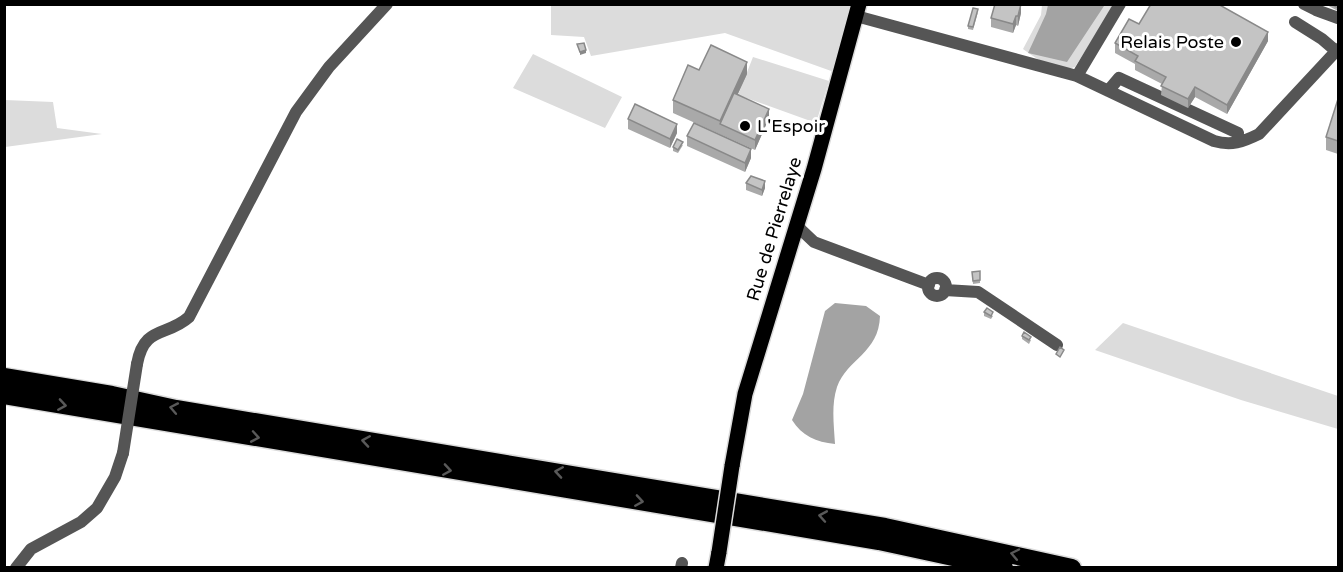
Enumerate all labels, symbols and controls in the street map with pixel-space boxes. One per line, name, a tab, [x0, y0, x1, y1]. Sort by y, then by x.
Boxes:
place label: Relais Poste	[1120, 31, 1224, 53]
marker: Relais Poste	[1229, 35, 1243, 49]
place label: L'Espoir	[757, 115, 825, 137]
marker: L'Espoir	[738, 119, 752, 133]
street label: Rue de Pierrelaye	[742, 154, 806, 304]
one-way arrow	[58, 398, 67, 410]
one-way arrow	[169, 402, 179, 415]
one-way arrow	[249, 430, 259, 443]
one-way arrow	[362, 435, 371, 447]
one-way arrow	[442, 463, 451, 475]
one-way arrow	[554, 467, 563, 479]
one-way arrow	[634, 494, 644, 507]
one-way arrow	[819, 510, 829, 523]
one-way arrow	[1010, 548, 1020, 561]

